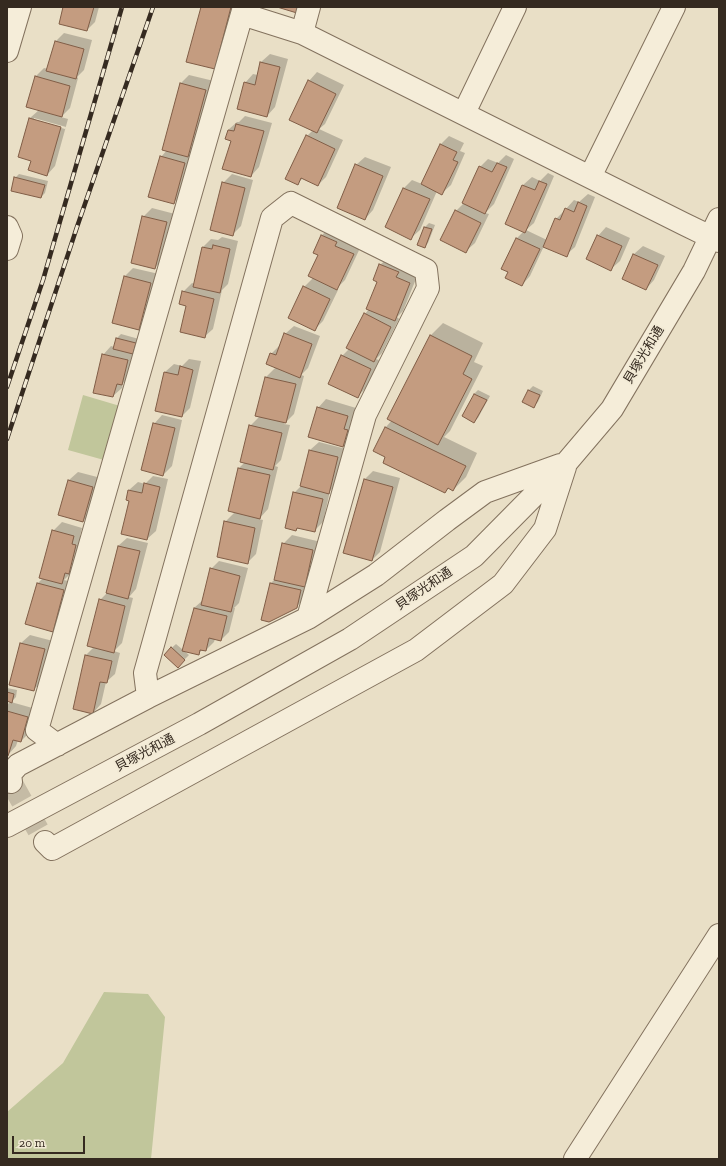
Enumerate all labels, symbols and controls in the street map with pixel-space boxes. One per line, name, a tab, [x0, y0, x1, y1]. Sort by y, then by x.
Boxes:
street label: 貝塚光和通	[621, 323, 667, 387]
street label: 貝塚光和通	[393, 564, 455, 614]
street label: 貝塚光和通	[113, 731, 177, 775]
scale bar	[14, 1128, 87, 1154]
text: 20 m	[19, 1136, 45, 1150]

